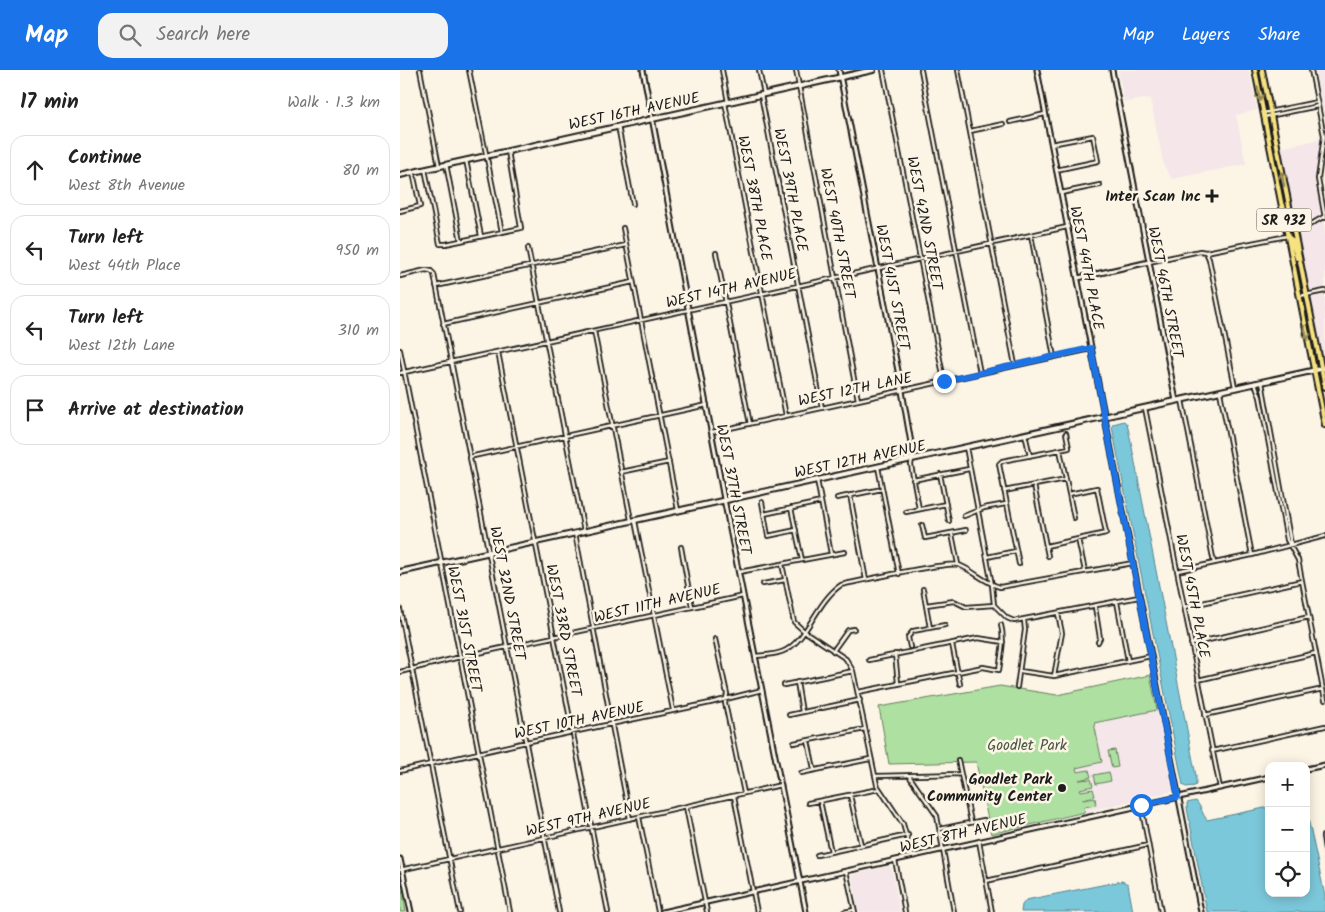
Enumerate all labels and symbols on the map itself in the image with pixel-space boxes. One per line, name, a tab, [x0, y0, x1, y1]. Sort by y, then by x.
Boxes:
one-way arrow	[1255, 85, 1264, 101]
street label: WEST 16TH AVENUE	[566, 86, 703, 138]
street label: WEST 39TH PLACE	[766, 126, 814, 255]
street label: WEST 38TH PLACE	[730, 133, 778, 264]
street label: WEST 42ND STREET	[899, 154, 949, 294]
street label: WEST 40TH STREET	[813, 166, 862, 303]
one-way arrow	[1278, 171, 1288, 187]
place label: Inter Scan Inc	[1105, 185, 1201, 209]
marker: Inter Scan Inc	[1205, 189, 1219, 203]
street label: WEST 44TH PLACE	[1062, 204, 1110, 334]
road number: SR 932	[1256, 208, 1312, 232]
street label: WEST 41ST STREET	[868, 222, 916, 354]
street label: WEST 46TH STREET	[1140, 224, 1190, 362]
street label: WEST 14TH AVENUE	[664, 262, 800, 316]
one-way arrow	[1302, 325, 1312, 341]
street label: WEST 12TH LANE	[796, 366, 916, 414]
route end	[933, 370, 956, 393]
street label: WEST 37TH STREET	[709, 422, 758, 558]
street label: WEST 12TH AVENUE	[792, 434, 929, 486]
street label: WEST 32ND STREET	[482, 524, 532, 664]
street label: WEST 45TH PLACE	[1168, 532, 1216, 662]
street label: WEST 33RD STREET	[538, 562, 588, 700]
street label: WEST 31ST STREET	[440, 564, 488, 696]
street label: WEST 11TH AVENUE	[591, 577, 724, 630]
street label: WEST 10TH AVENUE	[512, 695, 648, 746]
park label: Goodlet Park	[987, 734, 1068, 758]
place label: Goodlet Park Community Center	[927, 768, 1053, 809]
marker: Goodlet Park Community Center	[1056, 782, 1068, 794]
street label: WEST 9TH AVENUE	[523, 792, 654, 844]
route start	[1130, 794, 1153, 817]
street label: WEST 8TH AVENUE	[897, 807, 1030, 860]

